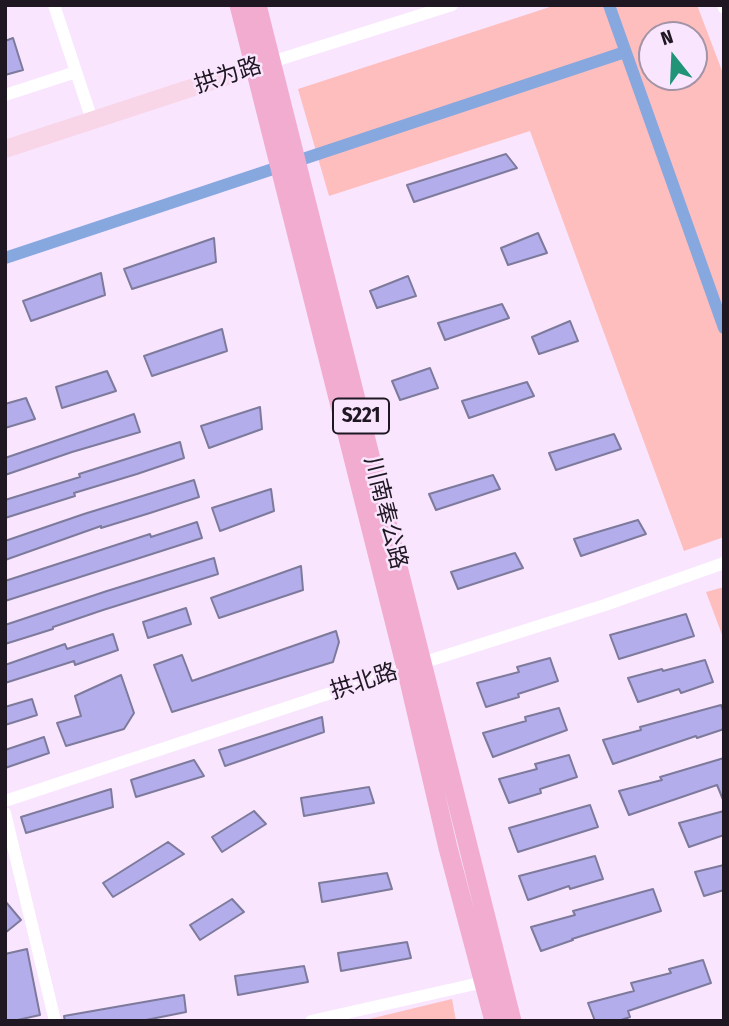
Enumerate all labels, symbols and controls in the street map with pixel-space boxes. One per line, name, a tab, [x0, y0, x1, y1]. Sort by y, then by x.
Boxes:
north arrow	[638, 21, 708, 91]
text: N	[658, 25, 676, 50]
street label: 拱为路	[191, 52, 265, 100]
road number: S221	[333, 398, 389, 434]
street label: 川南奉公路	[358, 454, 412, 572]
street label: 拱北路	[327, 658, 401, 706]

